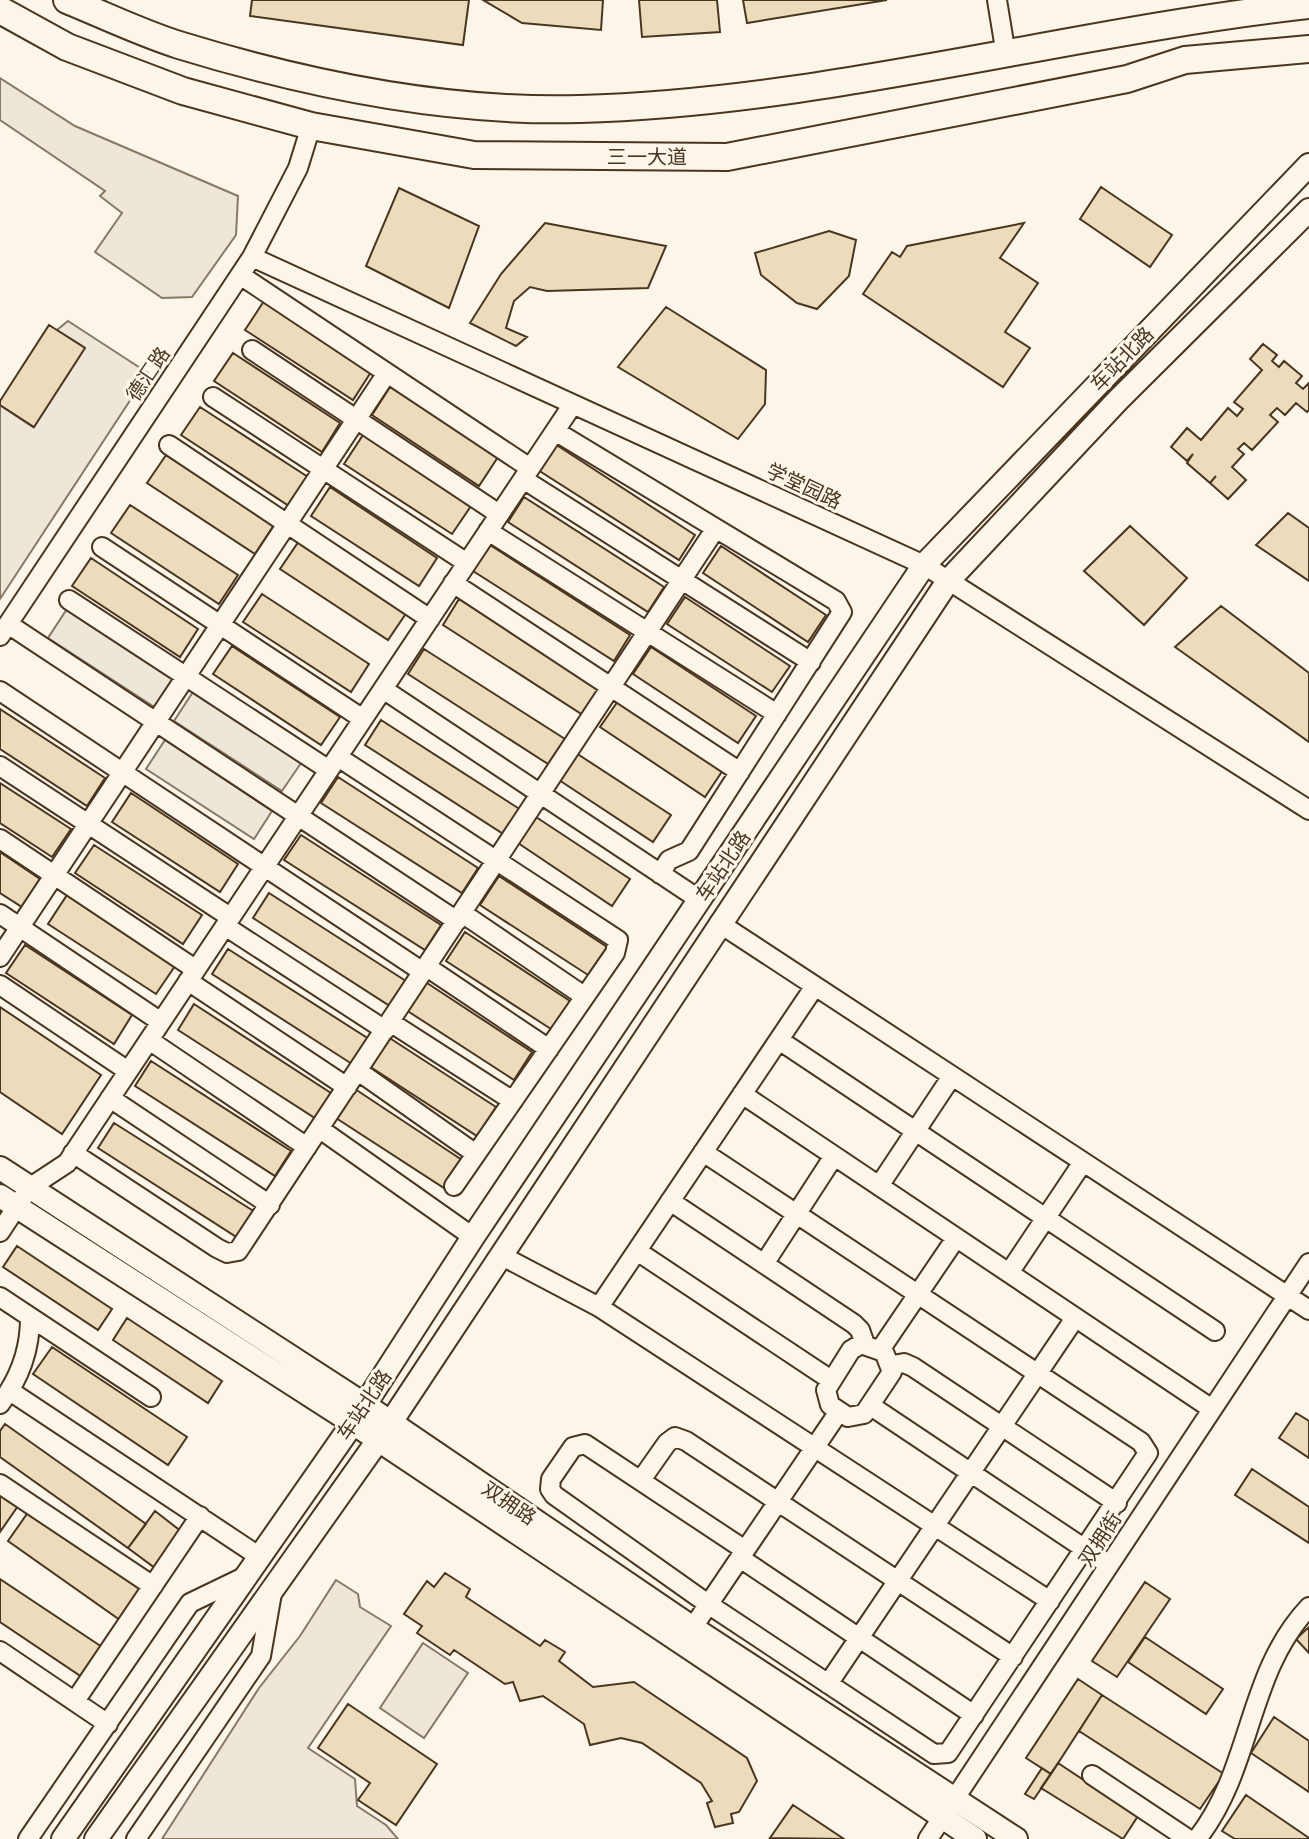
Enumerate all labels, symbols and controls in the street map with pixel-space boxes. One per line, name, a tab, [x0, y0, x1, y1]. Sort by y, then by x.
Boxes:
street label: 三一大道	[607, 144, 687, 172]
street label: 车站北路	[1085, 321, 1161, 398]
street label: 德汇路	[120, 342, 177, 407]
street label: 学堂园路	[761, 457, 846, 516]
street label: 车站北路	[690, 826, 758, 908]
street label: 车站北路	[331, 1365, 399, 1447]
street label: 双拥路	[476, 1475, 541, 1532]
street label: 双拥街	[1073, 1507, 1129, 1572]

